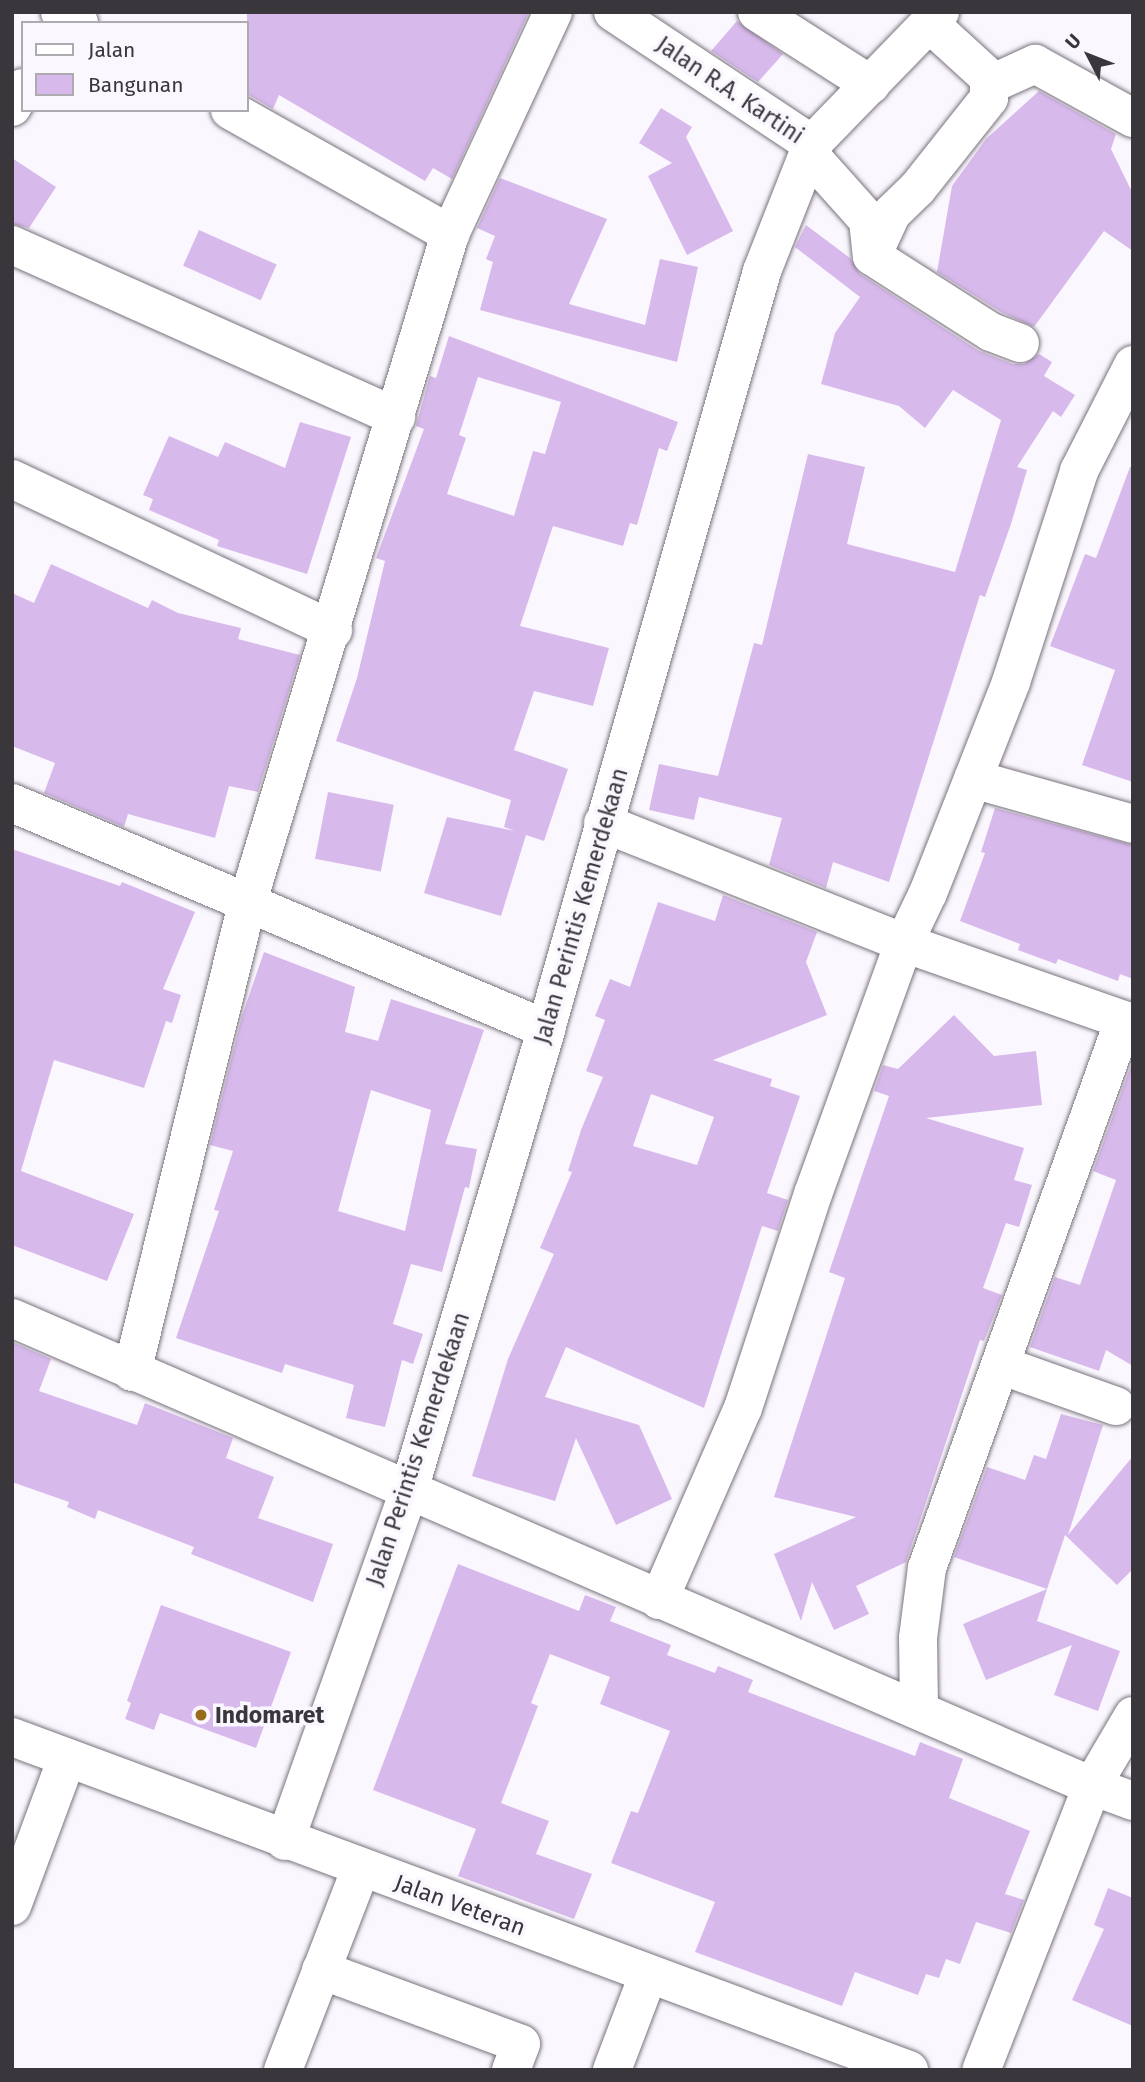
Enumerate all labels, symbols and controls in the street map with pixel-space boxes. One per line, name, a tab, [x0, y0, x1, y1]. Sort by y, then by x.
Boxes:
legend	[21, 21, 248, 112]
north arrow	[1054, 21, 1124, 91]
text: U	[1060, 29, 1086, 54]
street label: Jalan R.A. Kartini	[651, 30, 809, 150]
text: Jalan	[88, 37, 135, 63]
text: Bangunan	[88, 72, 183, 98]
street label: Jalan Perintis Kemerdekaan	[528, 765, 634, 1047]
street label: Jalan Perintis Kemerdekaan	[361, 1309, 475, 1589]
place label: Indomaret	[215, 1701, 324, 1729]
marker: Indomaret	[193, 1707, 209, 1723]
street label: Jalan Veteran	[391, 1869, 529, 1941]

